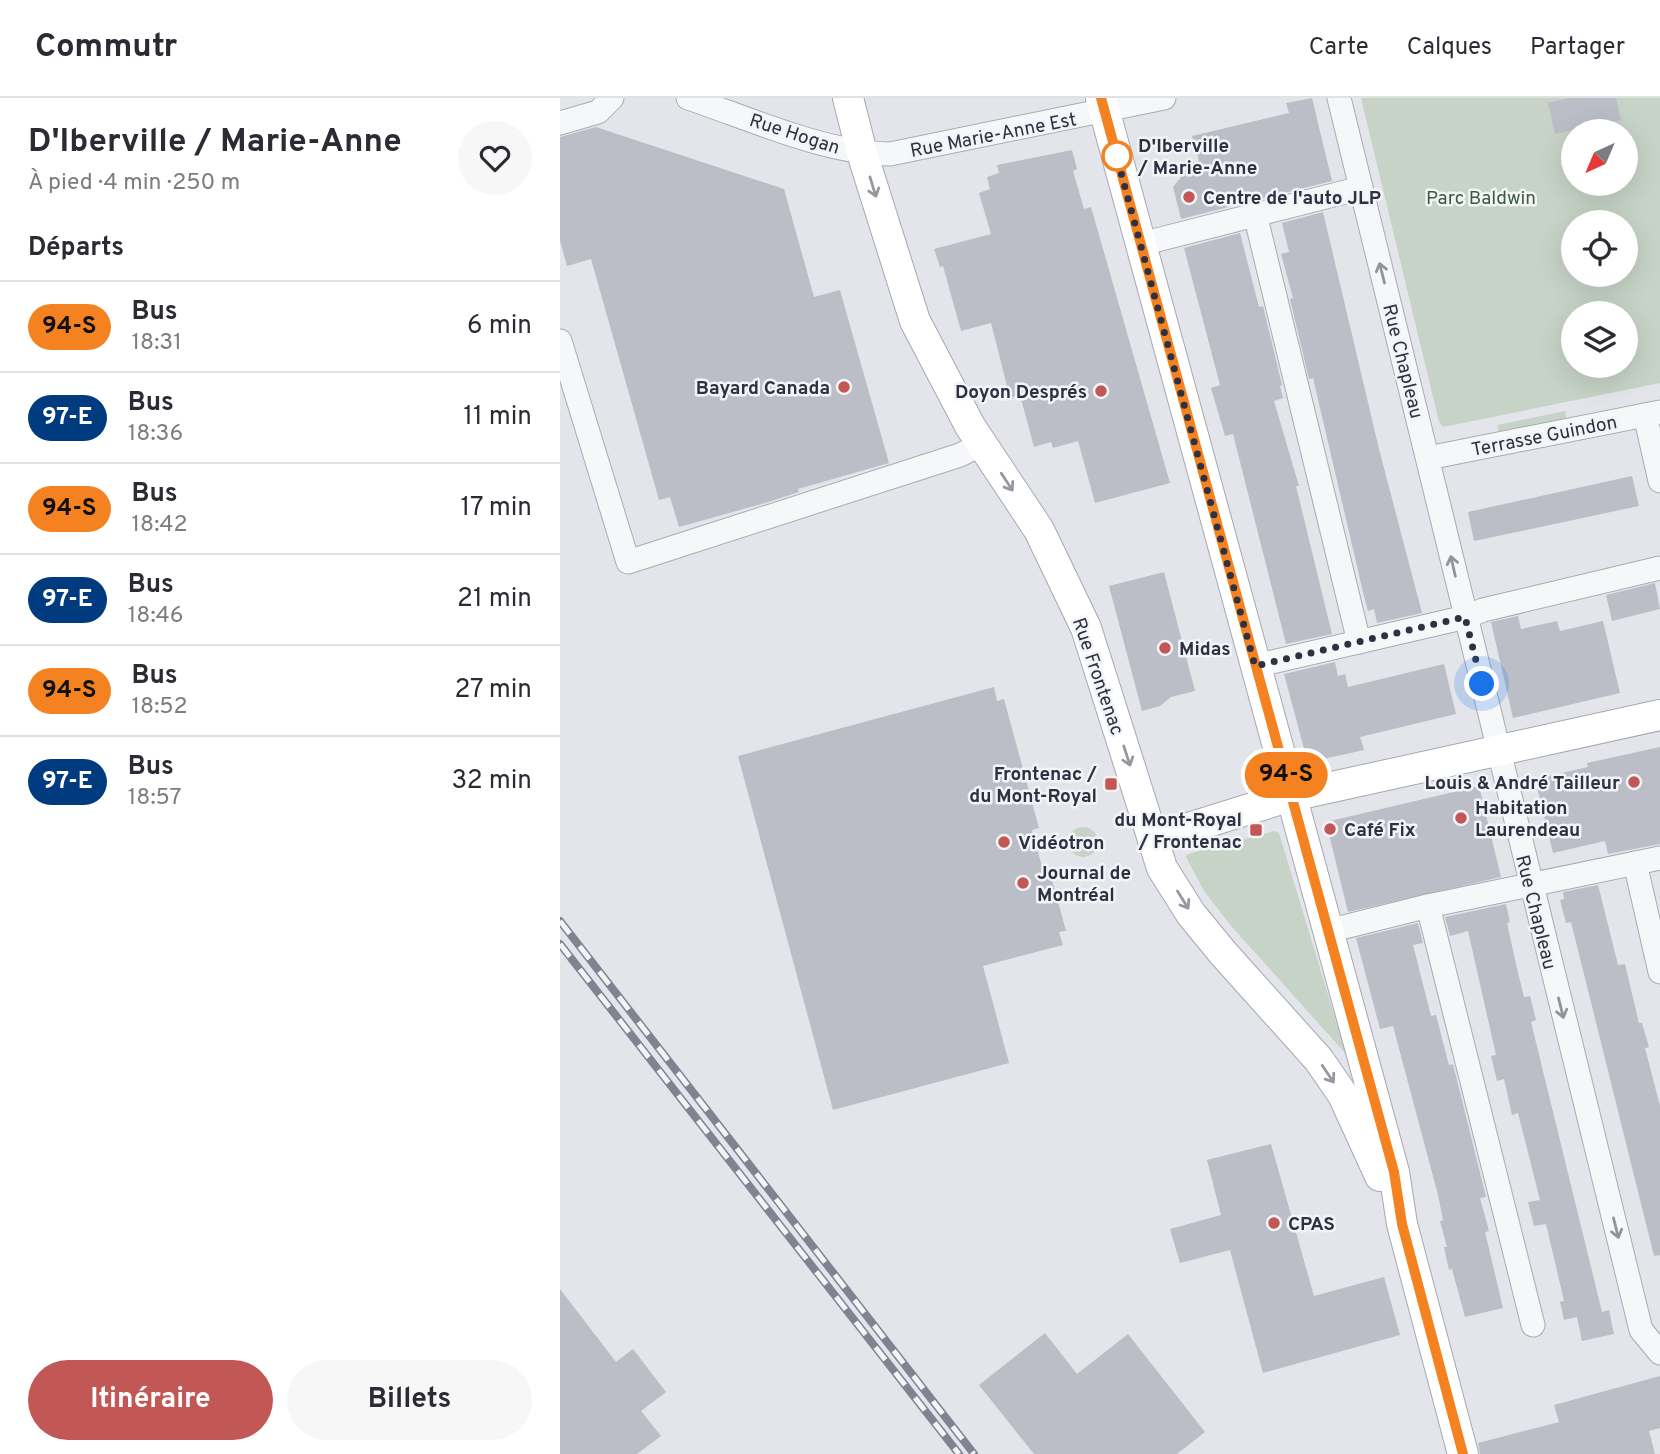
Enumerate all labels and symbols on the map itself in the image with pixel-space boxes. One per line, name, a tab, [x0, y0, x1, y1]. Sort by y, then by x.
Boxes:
street label: Rue Marie-Anne Est	[908, 108, 1079, 164]
street label: Rue Hogan	[746, 109, 843, 161]
north arrow	[1561, 119, 1638, 196]
place label: D'Iberville / Marie-Anne	[1137, 135, 1257, 181]
marker: D'Iberville / Marie-Anne	[1102, 141, 1132, 171]
one-way arrow	[868, 176, 880, 198]
place label: Centre de l'auto JLP	[1203, 187, 1381, 211]
park label: Parc Baldwin	[1426, 187, 1536, 211]
marker: Centre de l'auto JLP	[1181, 189, 1197, 205]
one-way arrow	[1375, 262, 1388, 285]
street label: Rue Chapleau	[1376, 302, 1428, 421]
place label: Bayard Canada	[696, 377, 830, 401]
marker: Bayard Canada	[836, 379, 852, 395]
place label: Doyon Després	[955, 381, 1087, 405]
marker: Doyon Després	[1093, 383, 1109, 399]
street label: Terrasse Guindon	[1470, 411, 1619, 463]
one-way arrow	[1000, 472, 1014, 491]
one-way arrow	[1446, 555, 1459, 577]
street label: Rue Frontenac	[1066, 615, 1128, 739]
place label: Midas	[1179, 638, 1231, 662]
marker: Midas	[1157, 640, 1173, 656]
your location	[1464, 666, 1499, 701]
one-way arrow	[1121, 745, 1134, 767]
line badge: 94-S	[1237, 752, 1335, 798]
place label: Frontenac / du Mont-Royal	[969, 763, 1097, 809]
place label: Louis & André Tailleur	[1425, 772, 1620, 796]
marker: Louis & André Tailleur	[1626, 774, 1642, 790]
marker: Frontenac / du Mont-Royal	[1103, 776, 1119, 792]
place label: Habitation Laurendeau	[1475, 797, 1580, 843]
place label: du Mont-Royal / Frontenac	[1114, 809, 1242, 855]
marker: Habitation Laurendeau	[1453, 810, 1469, 826]
place label: Café Fix	[1344, 819, 1416, 843]
marker: Café Fix	[1322, 821, 1338, 837]
marker: du Mont-Royal / Frontenac	[1248, 822, 1264, 838]
place label: Vidéotron	[1018, 832, 1104, 856]
marker: Vidéotron	[996, 834, 1012, 850]
street label: Rue Chapleau	[1509, 853, 1561, 972]
place label: Journal de Montréal	[1037, 862, 1131, 908]
marker: Journal de Montréal	[1015, 875, 1031, 891]
one-way arrow	[1176, 889, 1190, 909]
one-way arrow	[1555, 996, 1568, 1019]
one-way arrow	[1321, 1064, 1335, 1083]
place label: CPAS	[1288, 1213, 1335, 1237]
marker: CPAS	[1266, 1215, 1282, 1231]
one-way arrow	[1610, 1217, 1623, 1239]

